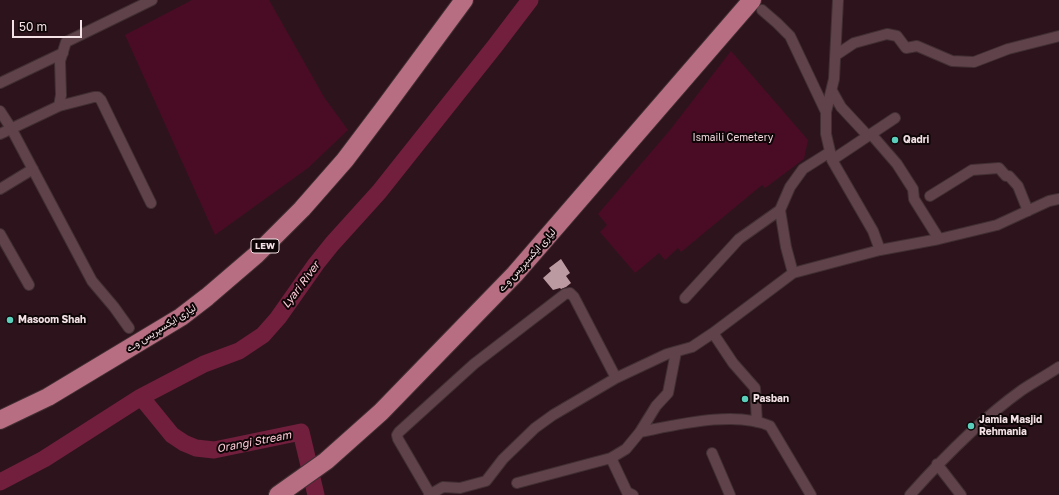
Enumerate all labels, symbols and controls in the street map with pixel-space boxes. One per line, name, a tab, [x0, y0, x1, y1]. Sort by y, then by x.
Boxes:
scale bar	[14, 12, 84, 38]
text: 50 m	[19, 19, 47, 34]
park label: Ismaili Cemetery	[693, 132, 773, 144]
place label: Qadri	[903, 134, 929, 146]
marker: Qadri	[890, 135, 900, 145]
street label: لیاری ایکسپریس وے	[496, 226, 558, 294]
road number: LEW	[251, 239, 279, 253]
water label: Lyari River	[279, 259, 323, 311]
street label: لیاری ایکسپریس وے	[124, 302, 198, 354]
place label: Masoom Shah	[18, 314, 86, 326]
marker: Masoom Shah	[5, 315, 15, 325]
place label: Pasban	[753, 393, 789, 405]
marker: Pasban	[740, 394, 750, 404]
place label: Jamia Masjid Rehmania	[979, 414, 1042, 438]
marker: Jamia Masjid Rehmania	[966, 421, 976, 431]
water label: Orangi Stream	[216, 428, 292, 456]

